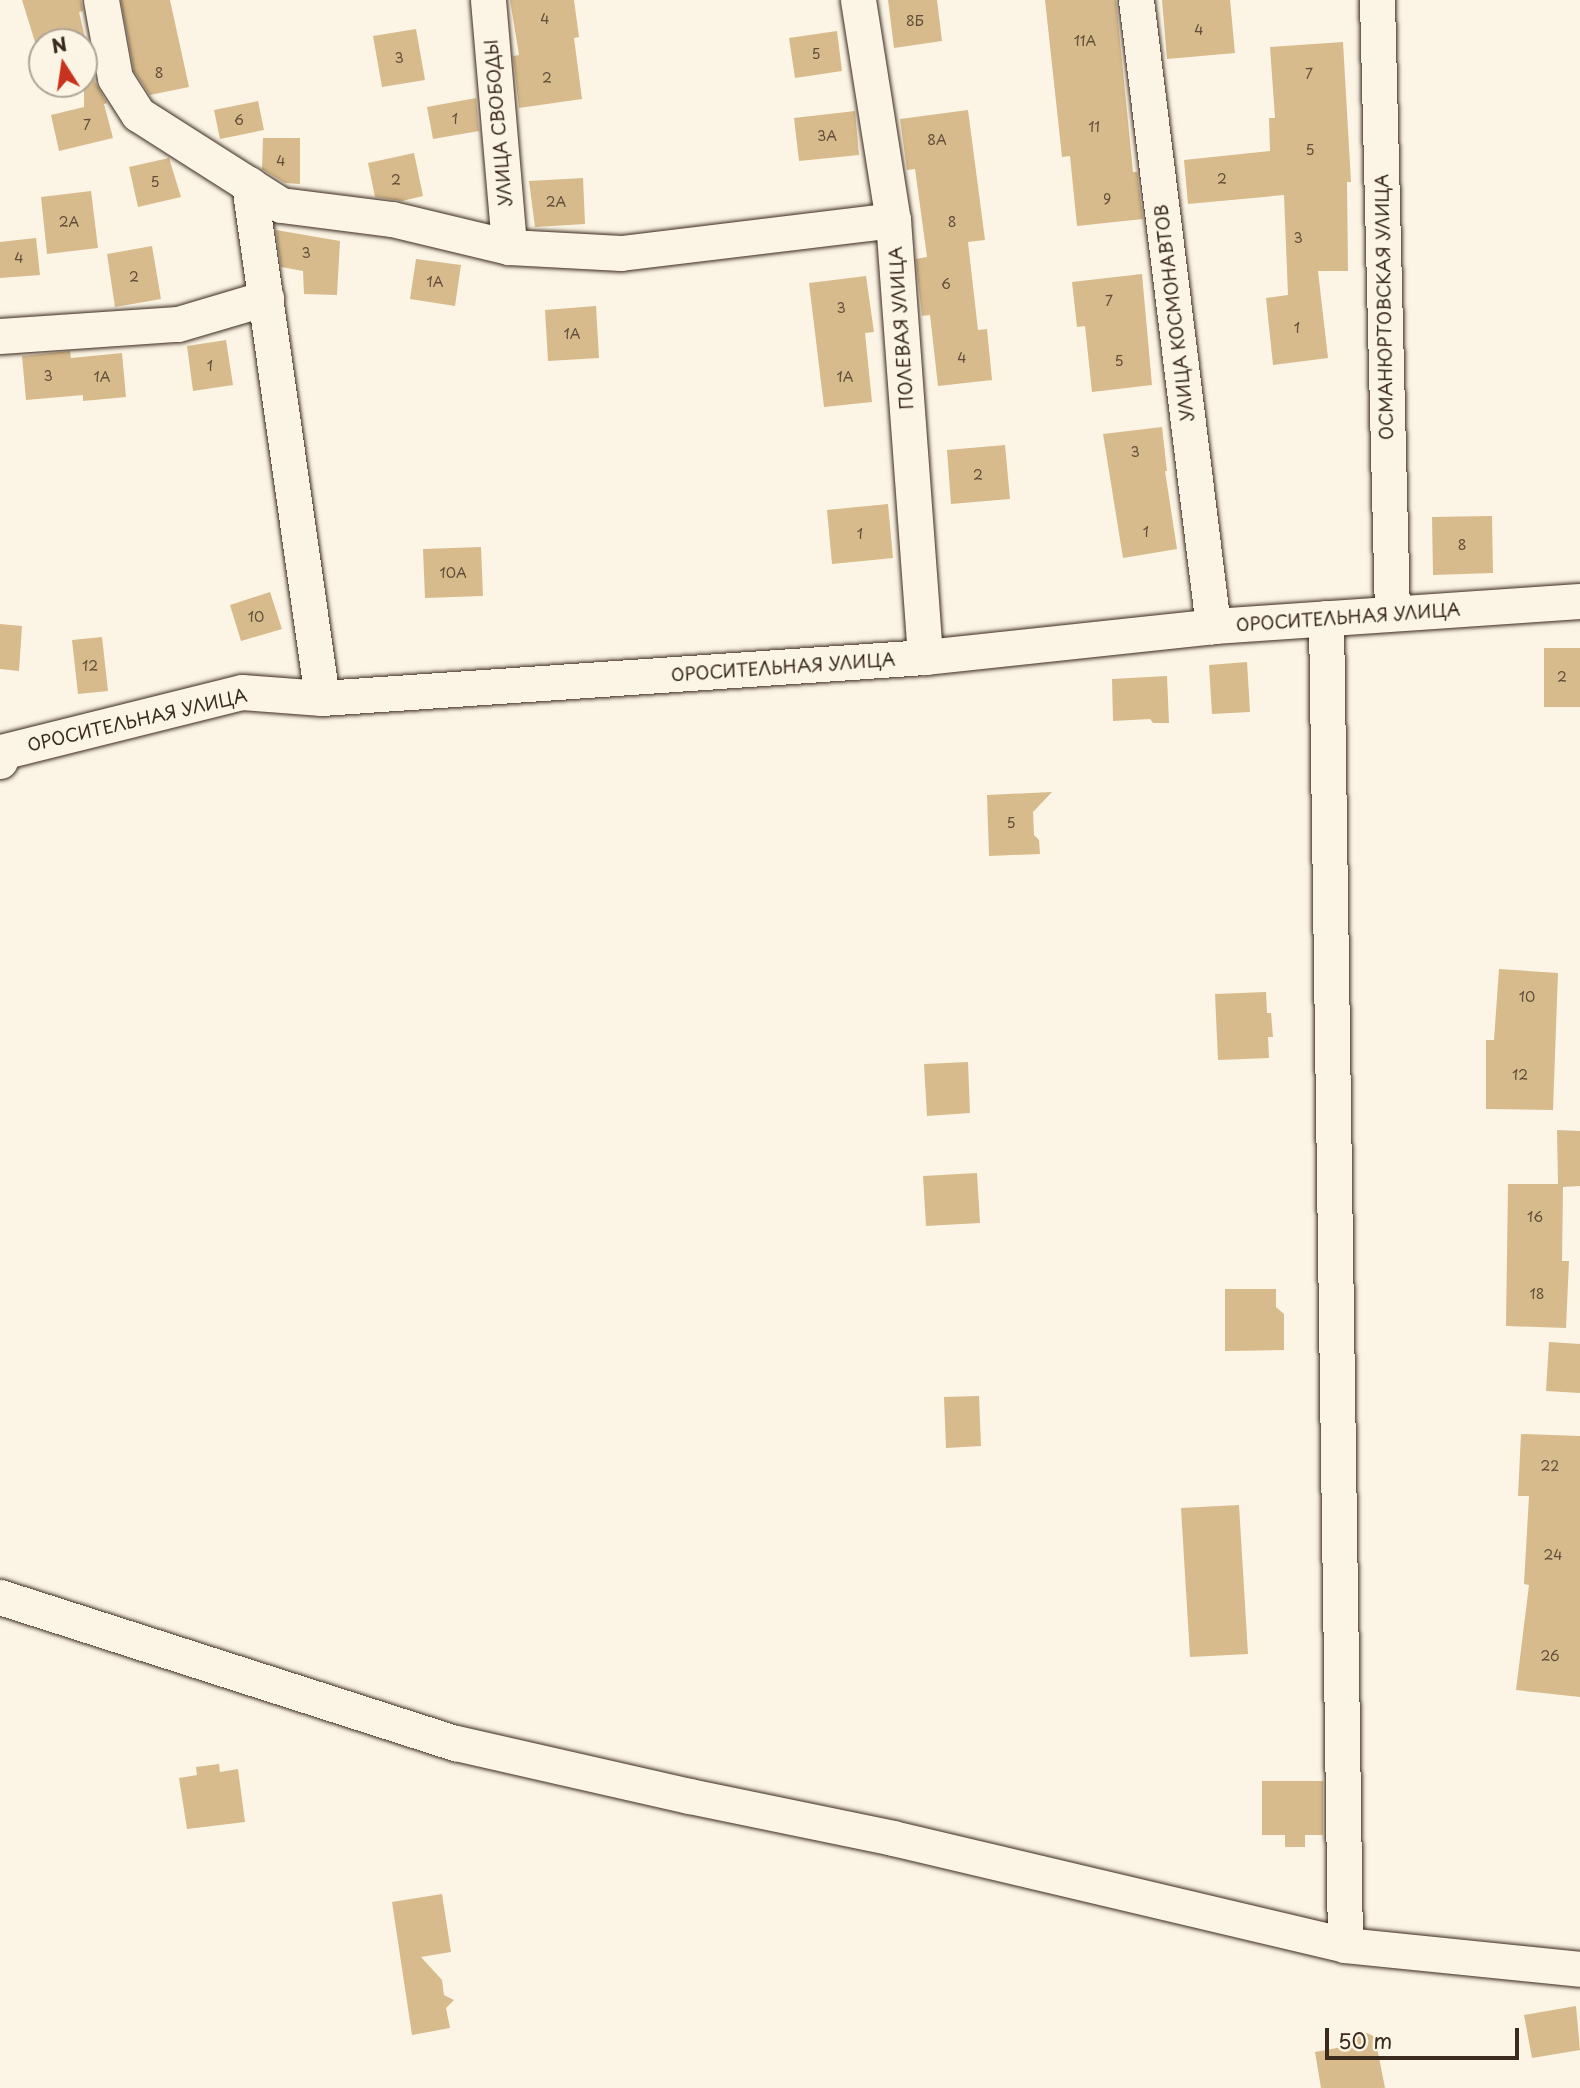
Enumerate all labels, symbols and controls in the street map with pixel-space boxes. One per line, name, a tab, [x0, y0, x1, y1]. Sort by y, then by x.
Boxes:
house number: 4	[540, 11, 550, 27]
house number: 8Б	[906, 13, 924, 29]
house number: 4	[1194, 22, 1204, 38]
north arrow	[28, 28, 98, 98]
text: N	[49, 29, 69, 60]
house number: 11А	[1074, 33, 1096, 49]
street label: УЛИЦА СВОБОДЫ	[480, 38, 516, 208]
house number: 5	[811, 46, 821, 62]
house number: 3	[394, 50, 404, 66]
house number: 8	[155, 65, 163, 81]
house number: 7	[1305, 66, 1313, 82]
house number: 2	[542, 70, 552, 86]
house number: 1	[452, 111, 458, 127]
house number: 6	[234, 112, 244, 128]
house number: 7	[83, 117, 91, 133]
house number: 11	[1088, 119, 1100, 135]
house number: 3А	[817, 128, 837, 144]
house number: 8А	[927, 132, 947, 148]
house number: 5	[1305, 142, 1315, 158]
house number: 4	[276, 153, 286, 169]
house number: 2	[1217, 171, 1227, 187]
house number: 2	[391, 172, 401, 188]
house number: 5	[150, 174, 160, 190]
street label: ОСМАНЮРТОВСКАЯ УЛИЦА	[1371, 174, 1397, 440]
house number: 9	[1103, 191, 1111, 207]
house number: 2А	[546, 194, 566, 210]
street label: УЛИЦА КОСМОНАВТОВ	[1150, 203, 1198, 423]
house number: 2А	[59, 214, 79, 230]
house number: 8	[948, 214, 956, 230]
house number: 3	[1293, 230, 1303, 246]
house number: 3	[301, 245, 311, 261]
street label: ПОЛЕВАЯ УЛИЦА	[885, 246, 917, 410]
house number: 4	[14, 250, 24, 266]
house number: 2	[129, 269, 139, 285]
house number: 1А	[426, 274, 444, 290]
house number: 6	[941, 276, 951, 292]
house number: 7	[1105, 293, 1113, 309]
house number: 3	[836, 300, 846, 316]
house number: 1	[1294, 320, 1300, 336]
house number: 1А	[563, 326, 581, 342]
house number: 4	[957, 350, 967, 366]
house number: 5	[1114, 353, 1124, 369]
house number: 1	[207, 358, 213, 374]
house number: 3	[43, 368, 53, 384]
house number: 1А	[93, 369, 111, 385]
house number: 1А	[836, 369, 854, 385]
house number: 3	[1130, 444, 1140, 460]
house number: 2	[973, 467, 983, 483]
house number: 1	[1143, 524, 1149, 540]
house number: 1	[857, 526, 863, 542]
house number: 8	[1458, 537, 1466, 553]
house number: 10А	[439, 565, 467, 581]
street label: ОРОСИТЕЛЬНАЯ УЛИЦА	[1235, 598, 1461, 636]
house number: 10	[248, 609, 264, 625]
street label: ОРОСИТЕЛЬНАЯ УЛИЦА	[670, 648, 896, 686]
house number: 12	[82, 658, 98, 674]
house number: 2	[1557, 669, 1567, 685]
street label: ОРОСИТЕЛЬНАЯ УЛИЦА	[25, 684, 249, 756]
house number: 5	[1006, 815, 1016, 831]
house number: 10	[1519, 989, 1535, 1005]
house number: 12	[1512, 1067, 1528, 1083]
house number: 16	[1527, 1209, 1543, 1225]
house number: 18	[1529, 1286, 1545, 1302]
house number: 22	[1541, 1458, 1559, 1474]
house number: 24	[1544, 1547, 1562, 1563]
house number: 26	[1540, 1648, 1560, 1664]
scale bar	[1328, 2014, 1522, 2058]
text: 50 m	[1338, 2024, 1392, 2056]

